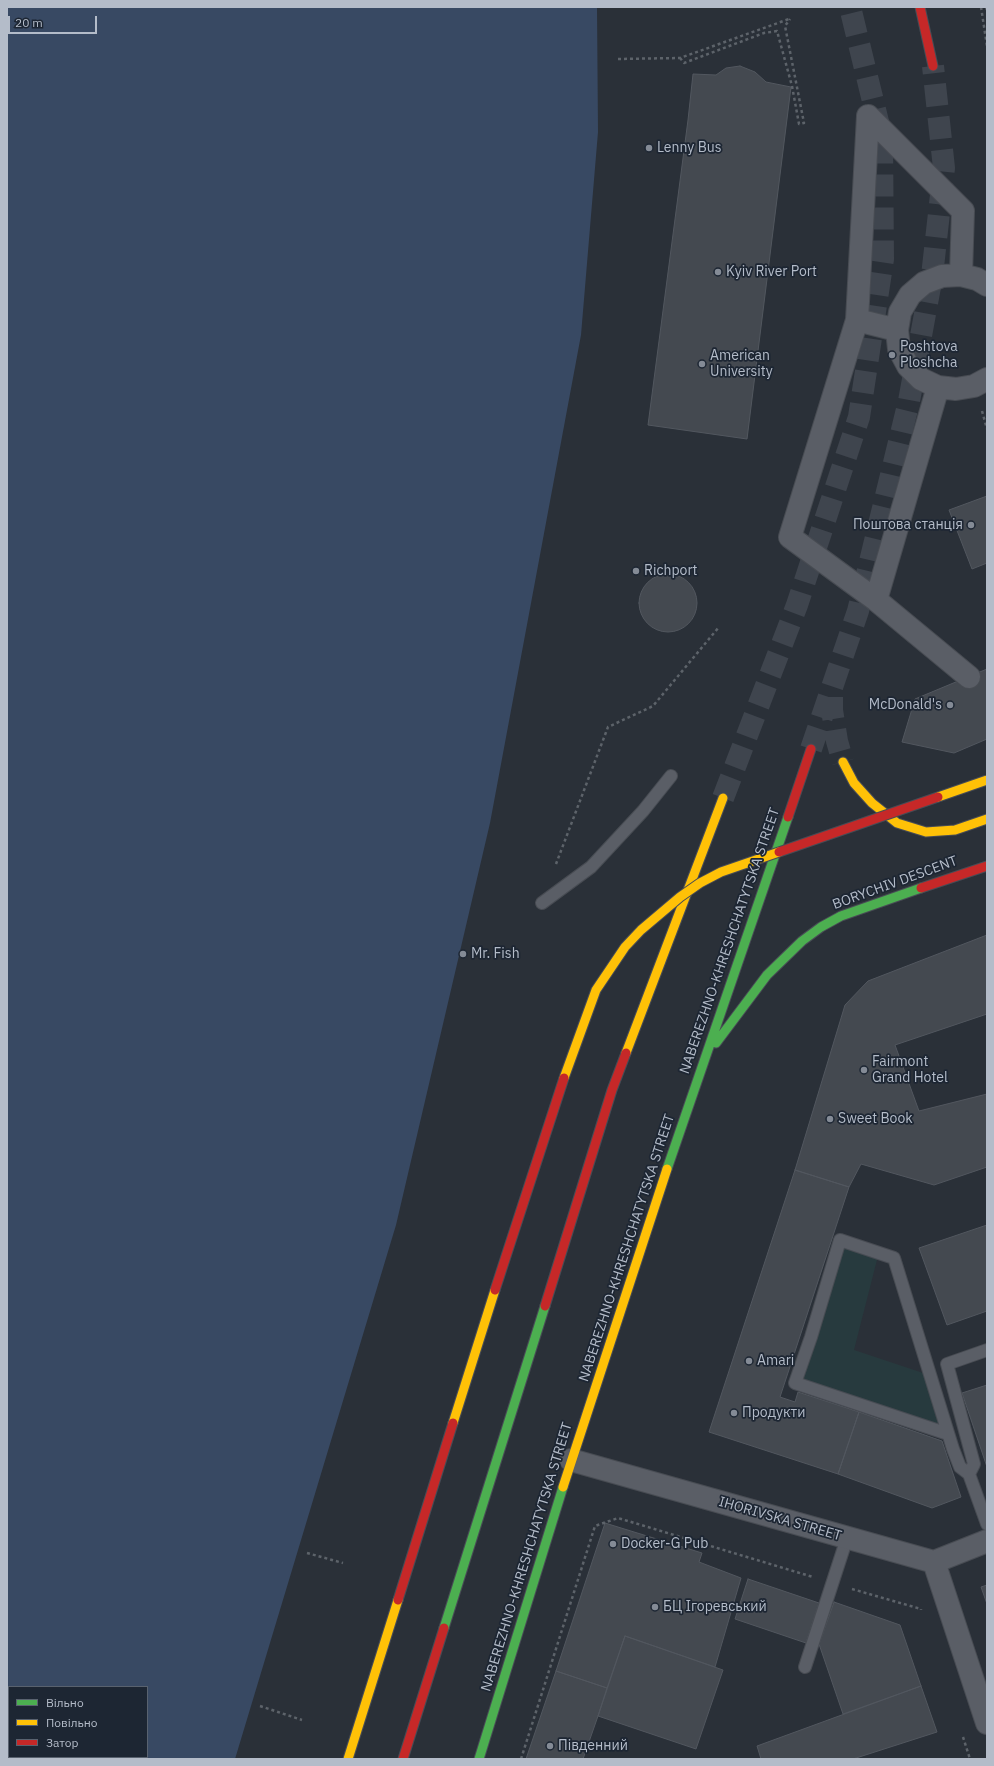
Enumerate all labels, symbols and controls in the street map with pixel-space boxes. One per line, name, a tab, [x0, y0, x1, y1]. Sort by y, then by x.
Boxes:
scale bar	[10, 8, 99, 34]
text: 20 m	[15, 15, 43, 30]
place label: Lenny Bus	[657, 140, 722, 156]
marker: Lenny Bus	[644, 143, 654, 153]
place label: Kyiv River Port	[726, 264, 817, 280]
marker: Kyiv River Port	[713, 267, 723, 277]
place label: Poshtova Ploshcha	[900, 339, 958, 372]
place label: American University	[710, 348, 773, 380]
marker: Poshtova Ploshcha	[887, 350, 897, 360]
marker: American University	[697, 359, 707, 369]
place label: Поштова станція	[853, 517, 963, 533]
marker: Поштова станція	[966, 520, 976, 530]
place label: Richport	[644, 563, 698, 579]
marker: Richport	[631, 566, 641, 576]
place label: McDonald's	[869, 697, 942, 713]
marker: McDonald's	[945, 700, 955, 710]
street label: NABEREZHNO-KHRESHCHATYTSKA STREET	[676, 806, 784, 1076]
street label: BORYCHIV DESCENT	[830, 853, 960, 913]
place label: Mr. Fish	[471, 946, 520, 962]
marker: Mr. Fish	[458, 949, 468, 959]
place label: Fairmont Grand Hotel	[872, 1054, 948, 1086]
marker: Fairmont Grand Hotel	[859, 1065, 869, 1075]
place label: Sweet Book	[838, 1111, 913, 1127]
street label: NABEREZHNO-KHRESHCHATYTSKA STREET	[576, 1112, 678, 1384]
marker: Sweet Book	[825, 1114, 835, 1124]
place label: Amari	[757, 1353, 794, 1369]
marker: Amari	[744, 1356, 754, 1366]
place label: Продукти	[742, 1405, 805, 1421]
marker: Продукти	[729, 1408, 739, 1418]
street label: NABEREZHNO-KHRESHCHATYTSKA STREET	[478, 1420, 576, 1694]
street label: IHORIVSKA STREET	[717, 1493, 843, 1545]
place label: Docker-G Pub	[621, 1536, 708, 1552]
marker: Docker-G Pub	[608, 1539, 618, 1549]
place label: БЦ Ігоревський	[663, 1599, 767, 1615]
marker: БЦ Ігоревський	[650, 1602, 660, 1612]
legend	[8, 1686, 148, 1758]
text: Вільно	[46, 1695, 84, 1710]
text: Повільно	[46, 1715, 98, 1730]
text: Затор	[46, 1735, 78, 1750]
place label: Південний	[558, 1738, 628, 1754]
marker: Південний	[545, 1741, 555, 1751]

